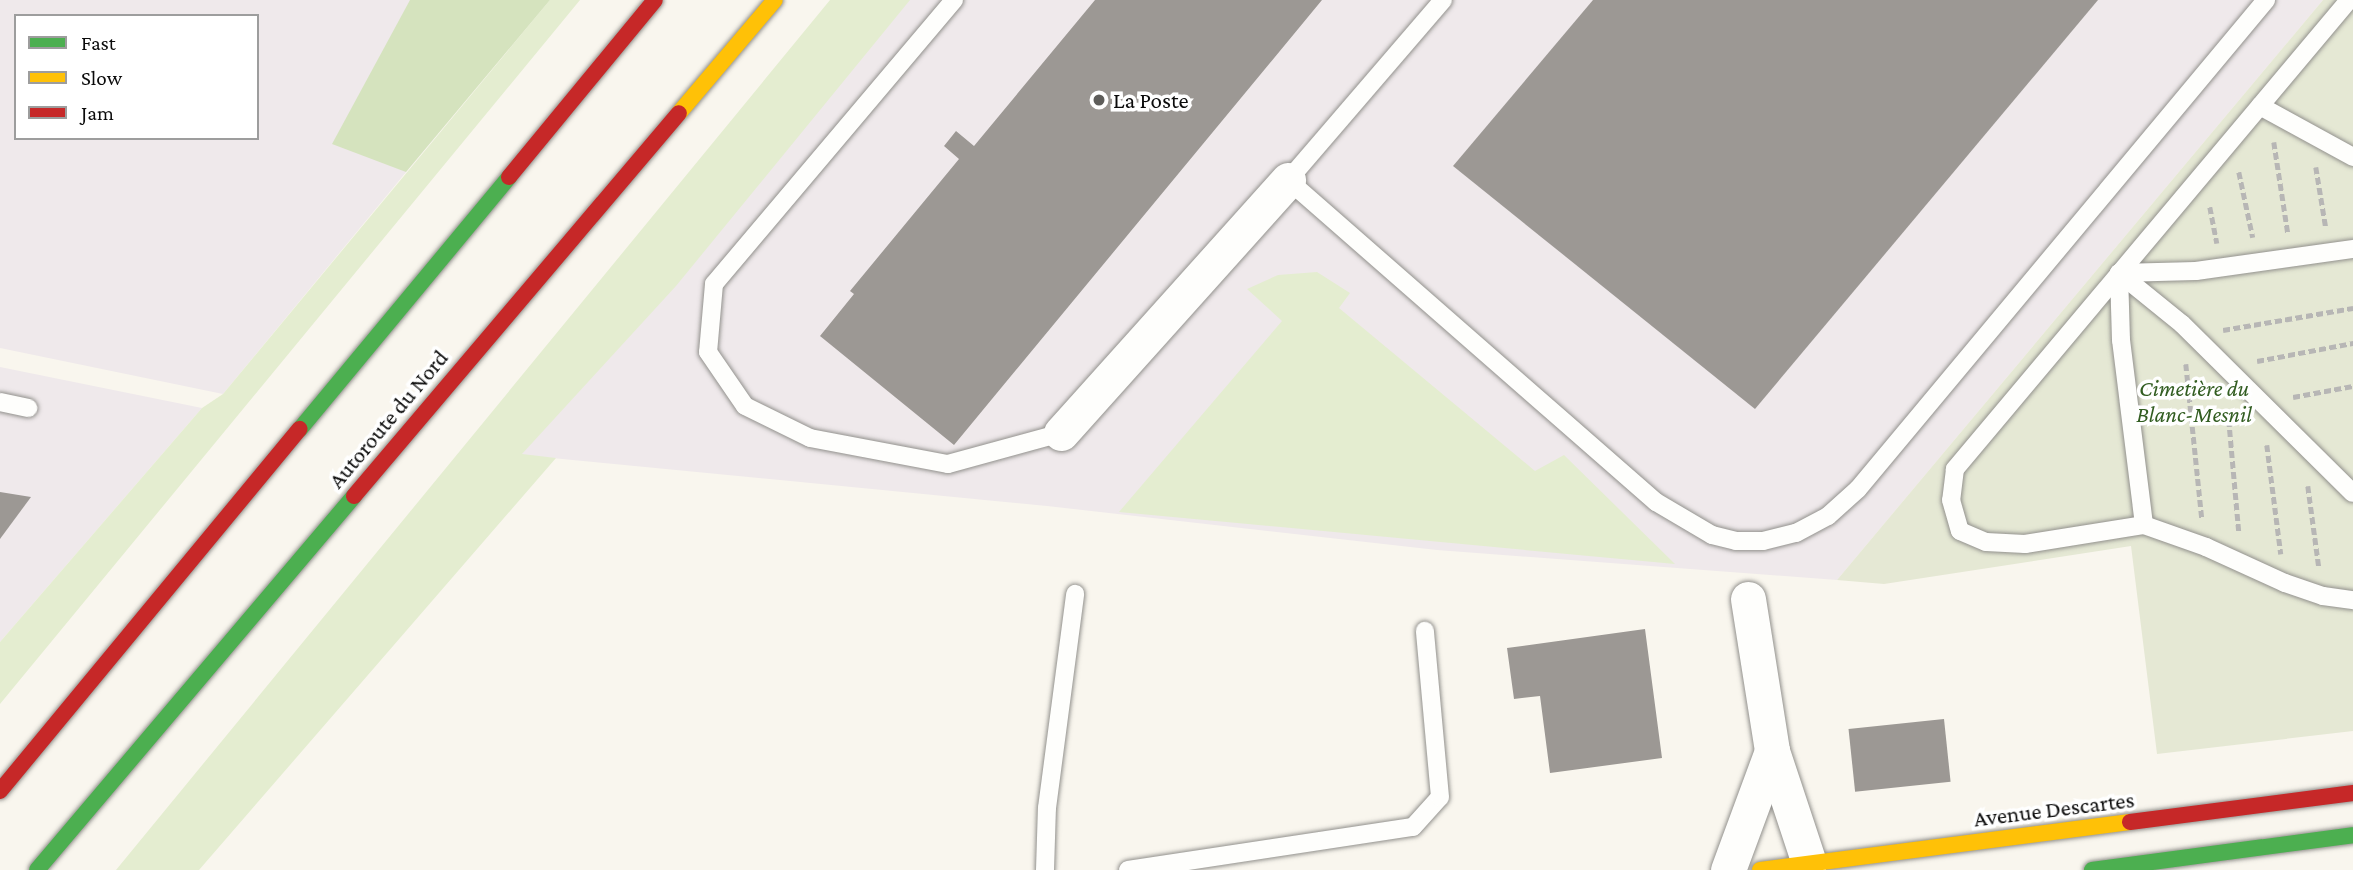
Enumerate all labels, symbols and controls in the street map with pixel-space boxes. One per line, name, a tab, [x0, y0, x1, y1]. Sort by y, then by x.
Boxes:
legend	[14, 14, 259, 140]
text: Fast	[81, 31, 116, 55]
text: Slow	[81, 66, 122, 90]
place label: La Poste	[1113, 86, 1189, 114]
marker: La Poste	[1091, 92, 1107, 108]
text: Jam	[81, 101, 114, 125]
street label: Autoroute du Nord	[322, 344, 454, 494]
park label: Cimetière du Blanc-Mesnil	[2136, 374, 2252, 428]
street label: Avenue Descartes	[1972, 785, 2136, 833]

